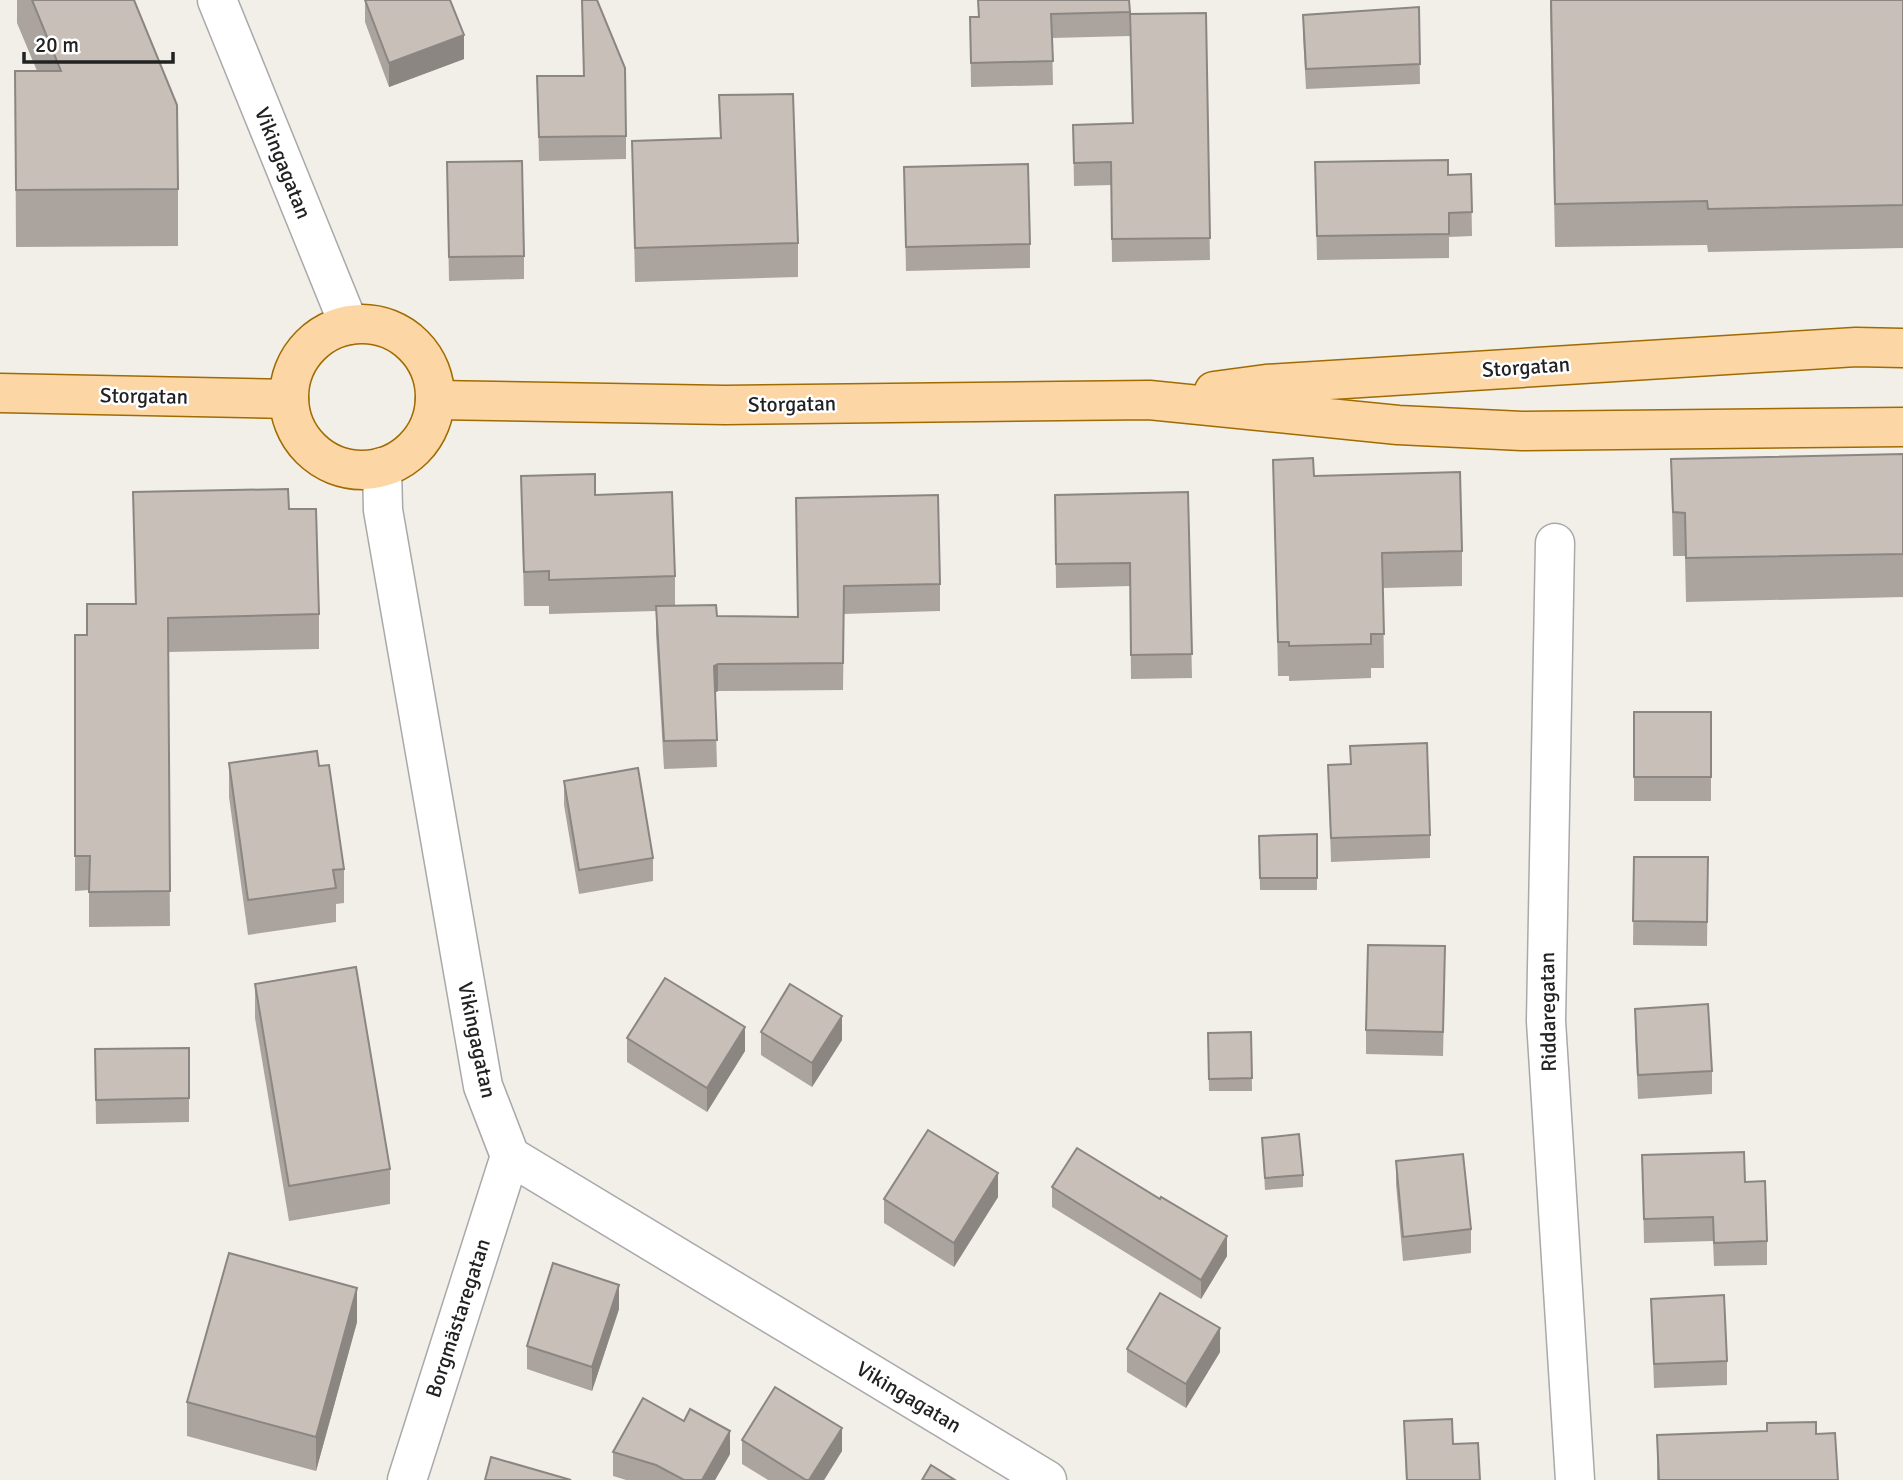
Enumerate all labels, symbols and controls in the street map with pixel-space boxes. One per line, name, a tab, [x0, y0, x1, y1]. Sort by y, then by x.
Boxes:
scale bar	[24, 21, 173, 65]
text: 20 m	[35, 32, 79, 58]
street label: Vikingagatan	[249, 103, 317, 223]
street label: Storgatan	[1481, 351, 1571, 383]
street label: Storgatan	[100, 382, 188, 410]
street label: Storgatan	[748, 390, 836, 418]
street label: Riddaregatan	[1534, 952, 1562, 1072]
street label: Vikingagatan	[452, 980, 502, 1100]
street label: Borgmästaregatan	[420, 1235, 496, 1401]
street label: Vikingagatan	[852, 1355, 966, 1439]

